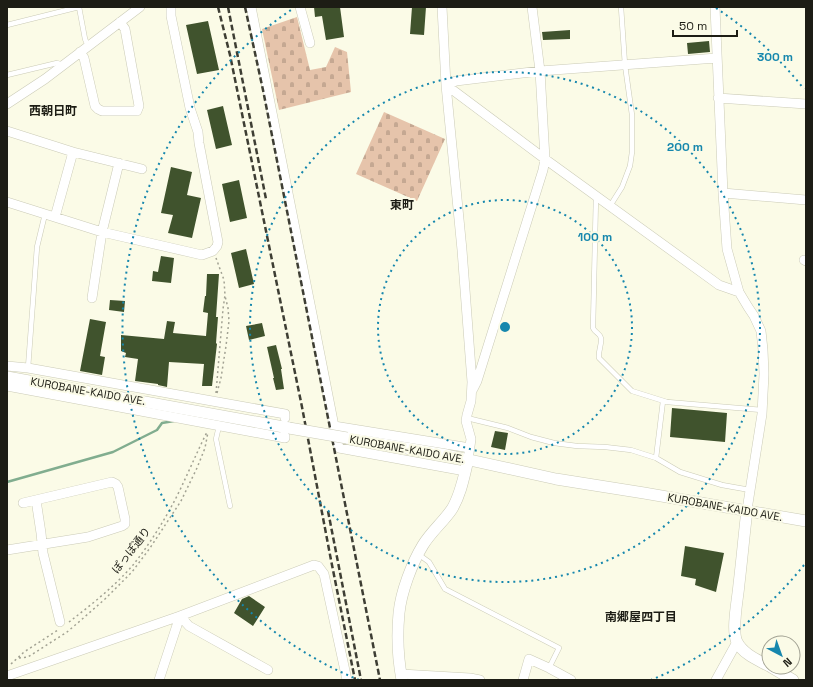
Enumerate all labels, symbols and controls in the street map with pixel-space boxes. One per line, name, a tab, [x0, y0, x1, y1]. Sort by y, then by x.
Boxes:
scale bar	[673, 12, 737, 38]
text: 50 m	[679, 18, 707, 34]
text: 300 m	[757, 49, 793, 65]
district label: 西朝日町	[29, 103, 77, 119]
text: 200 m	[667, 139, 703, 155]
district label: 東町	[390, 197, 414, 213]
text: 100 m	[578, 229, 612, 245]
centre of rings	[498, 320, 512, 334]
street label: KUROBANE-KAIDO AVE.	[29, 374, 147, 408]
street label: KUROBANE-KAIDO AVE.	[348, 432, 466, 466]
street label: KUROBANE-KAIDO AVE.	[666, 490, 784, 524]
street label: ぽっぽ通り	[109, 524, 153, 576]
district label: 南郷屋四丁目	[605, 609, 677, 625]
north arrow	[761, 635, 801, 675]
text: N	[780, 655, 795, 670]

